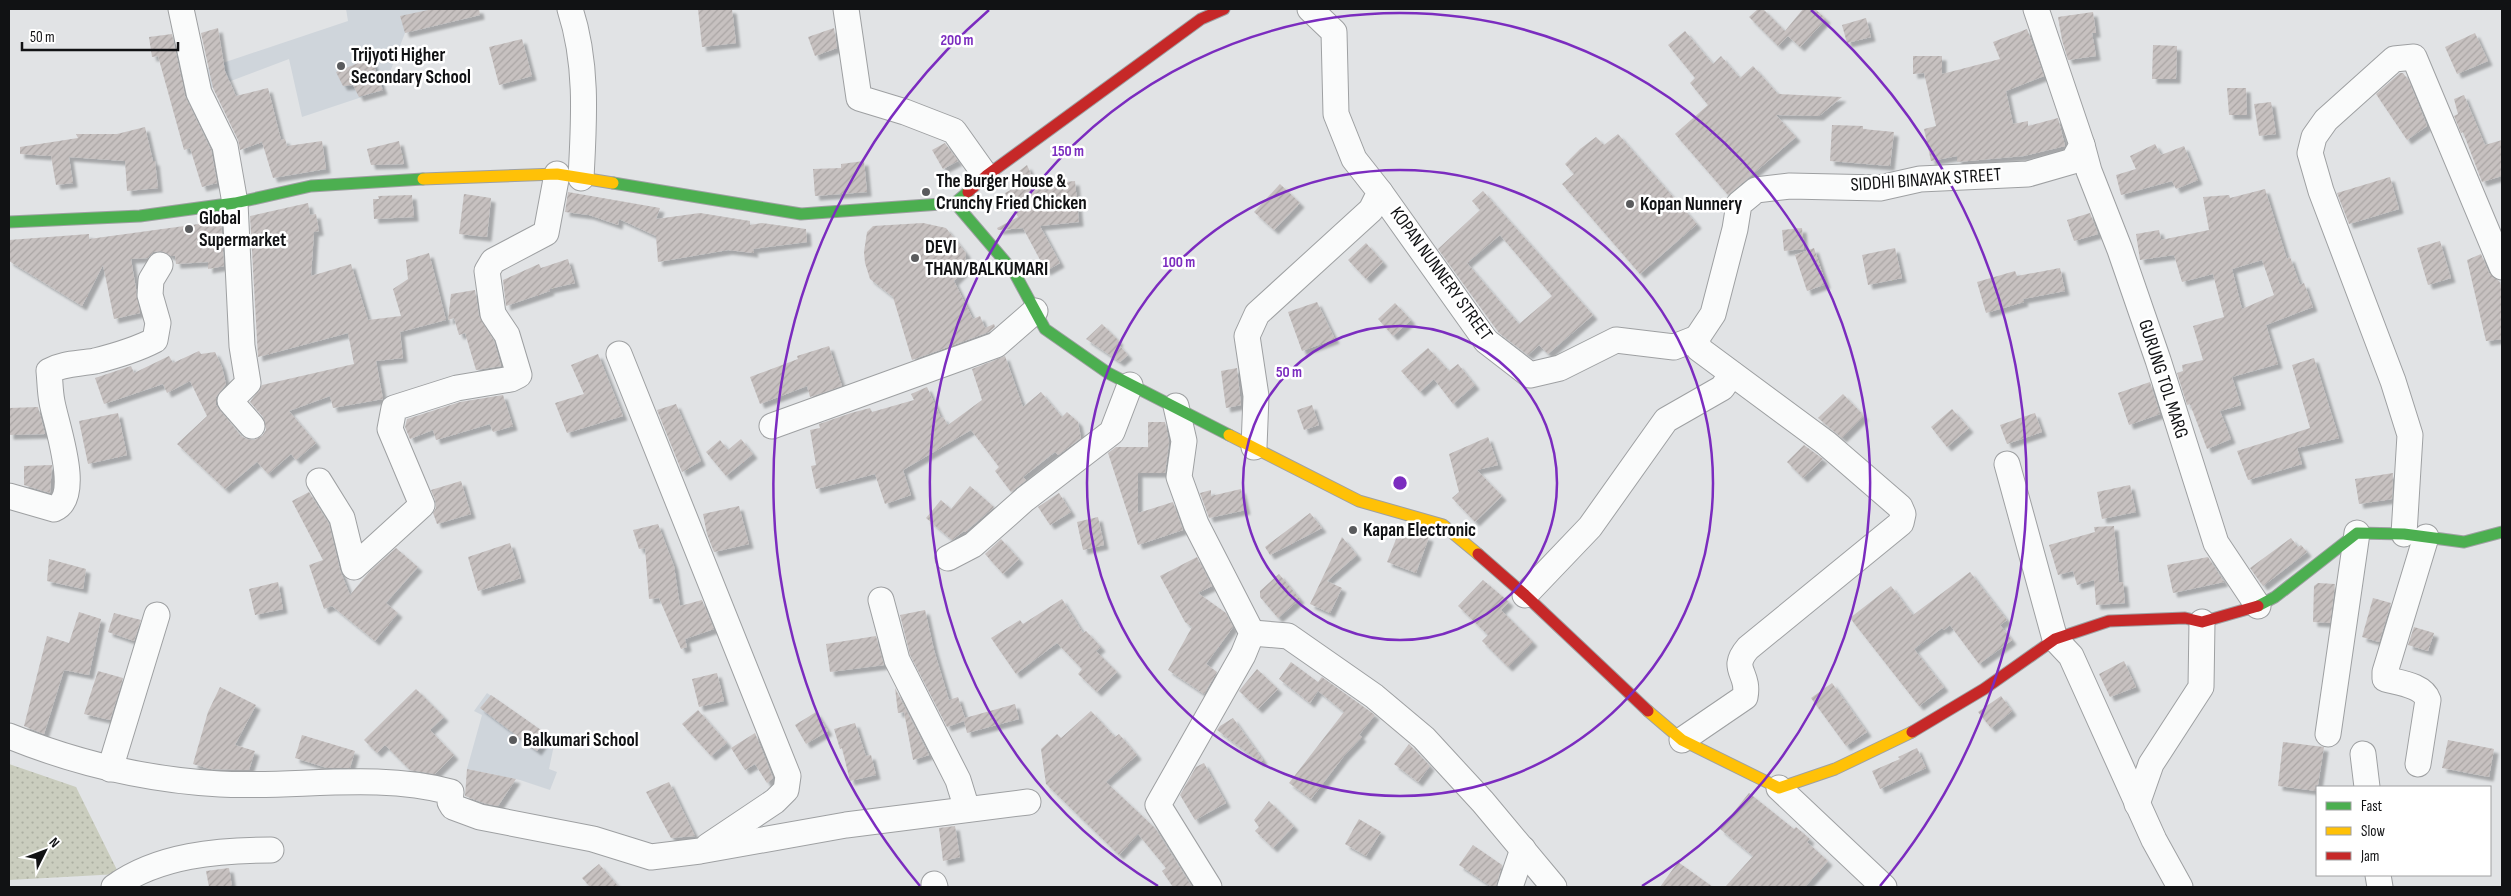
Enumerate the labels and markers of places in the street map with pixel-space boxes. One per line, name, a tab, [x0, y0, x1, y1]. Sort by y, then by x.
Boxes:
place label: Trijyoti Higher Secondary School	[351, 44, 471, 89]
marker: Trijyoti Higher Secondary School	[335, 60, 347, 72]
place label: The Burger House & Crunchy Fried Chicken	[936, 170, 1087, 215]
marker: The Burger House & Crunchy Fried Chicken	[920, 186, 932, 198]
place label: Kopan Nunnery	[1640, 193, 1742, 216]
marker: Kopan Nunnery	[1624, 198, 1636, 210]
place label: Global Supermarket	[199, 207, 286, 252]
marker: Global Supermarket	[183, 223, 195, 235]
place label: DEVI THAN/BALKUMARI	[925, 236, 1048, 281]
marker: DEVI THAN/BALKUMARI	[909, 252, 921, 264]
centre of rings	[1391, 474, 1409, 492]
place label: Kapan Electronic	[1363, 519, 1476, 542]
marker: Kapan Electronic	[1347, 524, 1359, 536]
place label: Balkumari School	[523, 729, 639, 752]
marker: Balkumari School	[507, 734, 519, 746]

